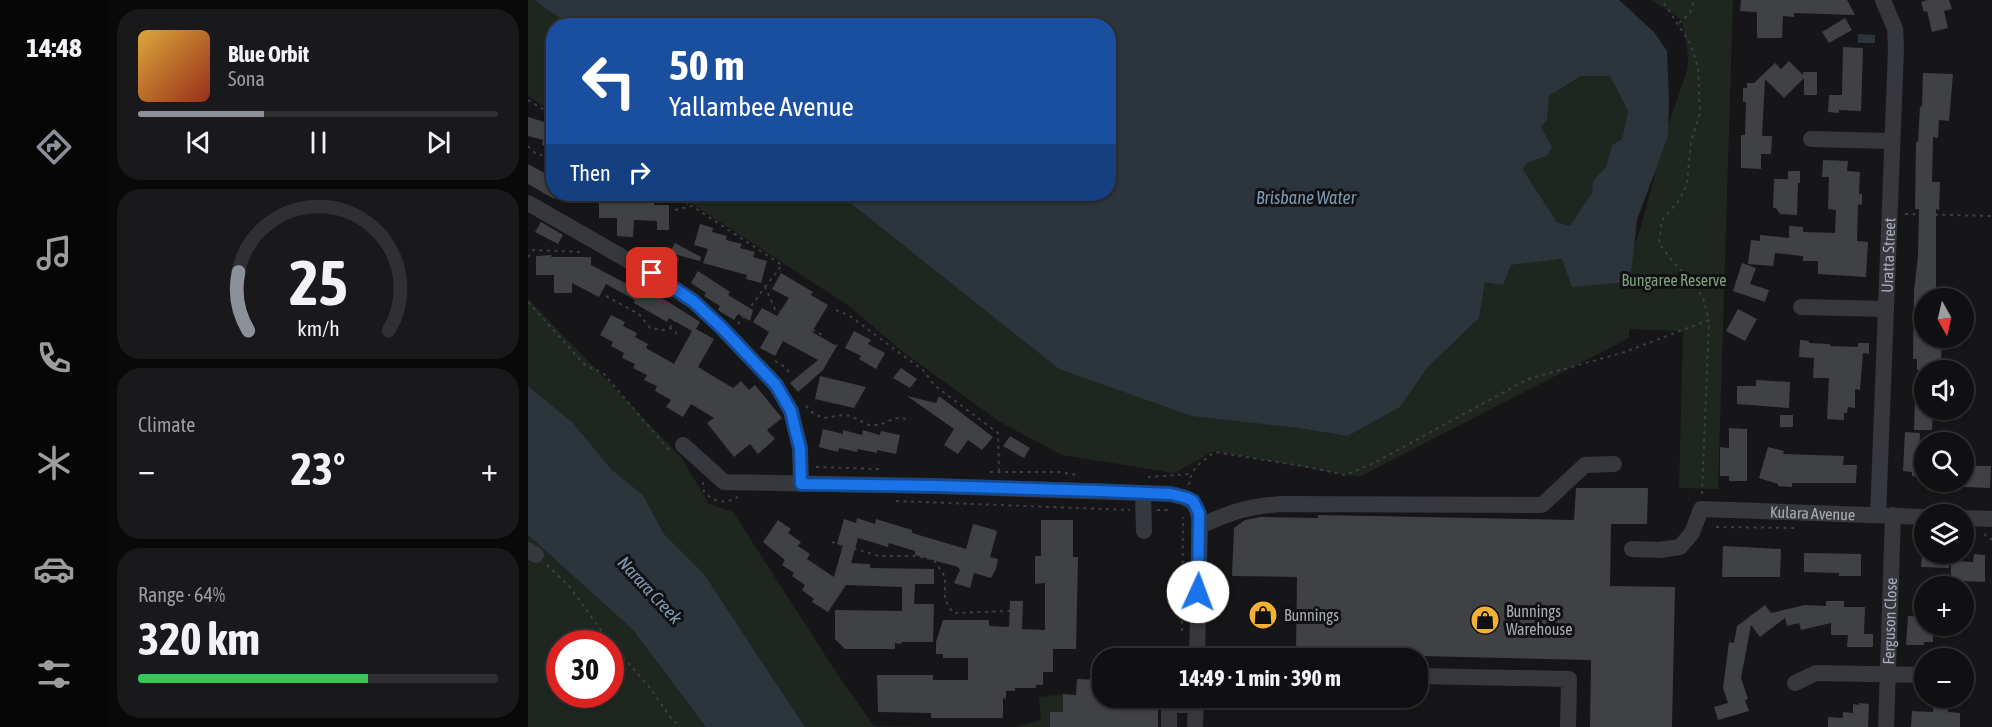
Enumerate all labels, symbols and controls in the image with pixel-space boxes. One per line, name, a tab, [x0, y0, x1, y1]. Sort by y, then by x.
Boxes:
text: 14:48	[26, 32, 82, 63]
text: Blue Orbit	[228, 41, 309, 67]
text: 50 m	[669, 41, 744, 89]
icon: left	[570, 42, 648, 120]
text: Sona	[228, 67, 265, 90]
text: Yallambee Avenue	[669, 91, 854, 122]
icon: directions	[33, 126, 75, 168]
icon: previous	[182, 126, 215, 159]
icon: pause	[302, 126, 335, 159]
icon: next	[422, 126, 455, 159]
icon: right	[623, 156, 656, 189]
text: Then	[570, 160, 611, 186]
water label: Brisbane Water	[1256, 187, 1357, 208]
street label: Uratta Street	[1878, 217, 1898, 293]
icon: music	[33, 232, 75, 274]
text: 25	[289, 247, 347, 318]
pin	[626, 247, 677, 298]
icon: arrive	[635, 256, 668, 289]
park label: Bungaree Reserve	[1621, 271, 1727, 290]
north arrow	[1914, 288, 1974, 348]
map controls	[1914, 288, 1974, 708]
text: km/h	[297, 316, 339, 341]
icon: phone	[33, 337, 75, 379]
button: sound	[1914, 360, 1974, 420]
text: Climate	[138, 413, 195, 436]
button: search	[1914, 432, 1974, 492]
icon: climate	[33, 442, 75, 484]
text: 23°	[291, 443, 345, 495]
text: −	[138, 450, 155, 488]
text: +	[481, 450, 498, 488]
street label: Kulara Avenue	[1770, 502, 1856, 524]
button: layers	[1914, 504, 1974, 564]
icon: car	[33, 548, 75, 590]
water label: Narara Creek	[614, 552, 687, 629]
position arrow	[1166, 560, 1230, 624]
button: +	[1914, 576, 1974, 636]
street label: Ferguson Close	[1879, 577, 1900, 665]
text: Range · 64%	[138, 583, 225, 606]
shop icon: Bunnings	[1247, 599, 1279, 631]
place label: Bunnings Warehouse	[1506, 602, 1572, 638]
shop icon: Bunnings Warehouse	[1469, 604, 1501, 636]
place label: Bunnings	[1284, 606, 1339, 625]
text: 320 km	[138, 613, 260, 665]
speed limit sign: 30	[546, 630, 624, 708]
button: −	[1914, 648, 1974, 708]
icon: filters	[33, 653, 75, 695]
text: 14:49 · 1 min · 390 m	[1179, 665, 1341, 691]

